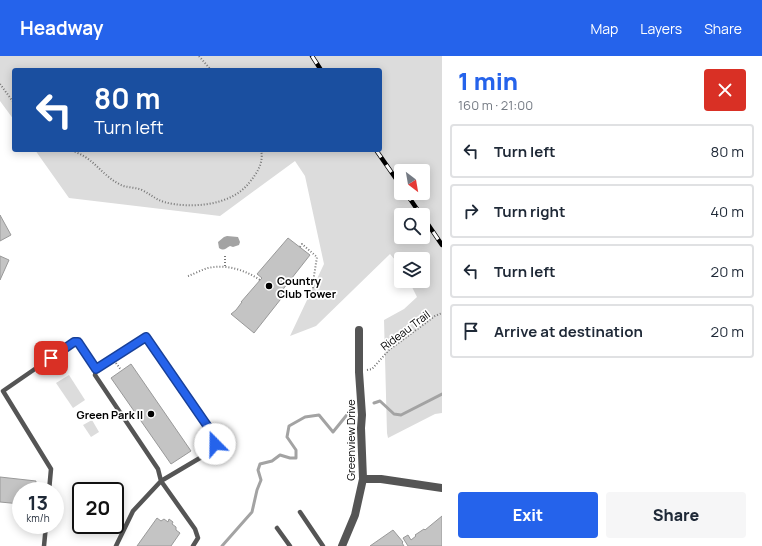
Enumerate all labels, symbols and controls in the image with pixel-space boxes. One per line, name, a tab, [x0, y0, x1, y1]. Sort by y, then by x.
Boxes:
text: Headway	[20, 15, 103, 41]
text: Map	[590, 19, 618, 38]
text: Layers	[640, 19, 682, 38]
text: Share	[704, 19, 742, 38]
text: 1 min	[458, 64, 518, 97]
button: close	[704, 69, 746, 111]
text: 80 m	[94, 79, 160, 117]
icon: left	[28, 84, 80, 136]
text: 160 m · 21:00	[458, 96, 533, 114]
text: Turn left	[94, 115, 164, 139]
icon: left	[460, 140, 482, 162]
text: Turn left	[494, 141, 556, 162]
text: 80 m	[710, 141, 744, 162]
north arrow	[394, 164, 430, 200]
map controls	[394, 164, 430, 288]
icon: right	[460, 200, 482, 222]
text: Turn right	[494, 201, 565, 222]
text: 40 m	[710, 201, 744, 222]
button: search	[394, 208, 430, 244]
button: layers	[394, 252, 430, 288]
icon: left	[460, 260, 482, 282]
text: Turn left	[494, 261, 556, 282]
text: 20 m	[711, 261, 744, 282]
place label: Country Club Tower	[277, 273, 337, 301]
marker: Country Club Tower	[264, 281, 274, 291]
street label: Rideau Trail	[377, 306, 433, 354]
icon: arrive	[460, 320, 482, 342]
text: Arrive at destination	[494, 321, 643, 342]
text: 20 m	[711, 321, 744, 342]
pin	[34, 341, 68, 375]
icon: arrive	[40, 347, 62, 369]
street label: Greenview Drive	[343, 399, 358, 481]
place label: Green Park II	[77, 407, 143, 422]
marker: Green Park II	[146, 409, 156, 419]
position arrow	[194, 423, 236, 465]
speed limit sign: 20	[72, 482, 124, 534]
text: 13	[28, 489, 48, 516]
button: Exit	[458, 492, 598, 538]
button: Share	[606, 492, 746, 538]
text: km/h	[26, 511, 50, 525]

